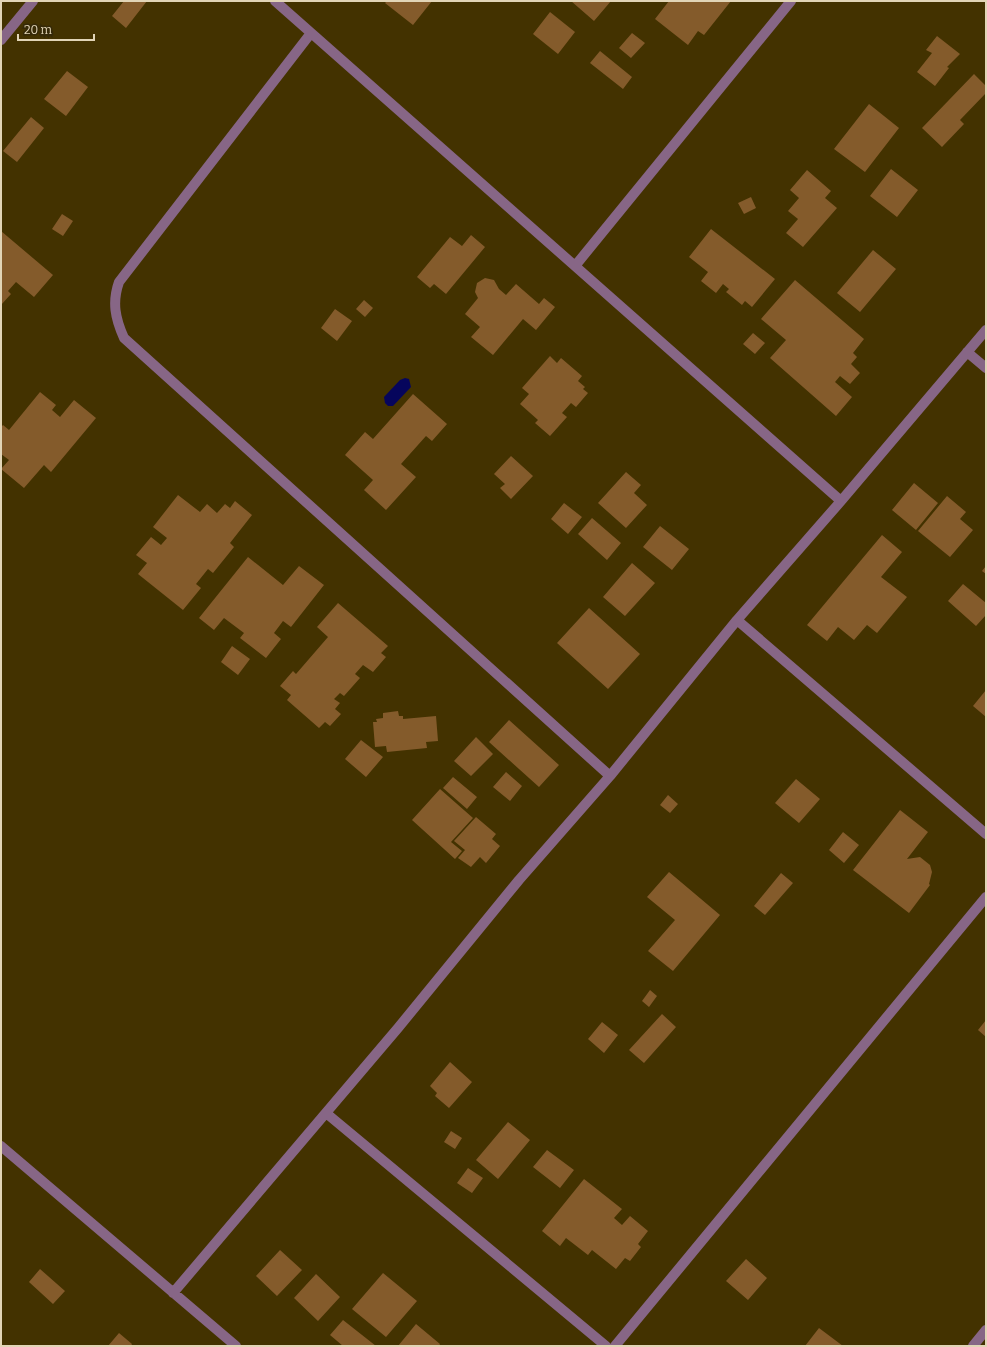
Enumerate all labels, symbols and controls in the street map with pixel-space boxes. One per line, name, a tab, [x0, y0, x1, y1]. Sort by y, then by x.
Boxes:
scale bar	[18, 16, 94, 42]
text: 20 m	[24, 23, 53, 37]

